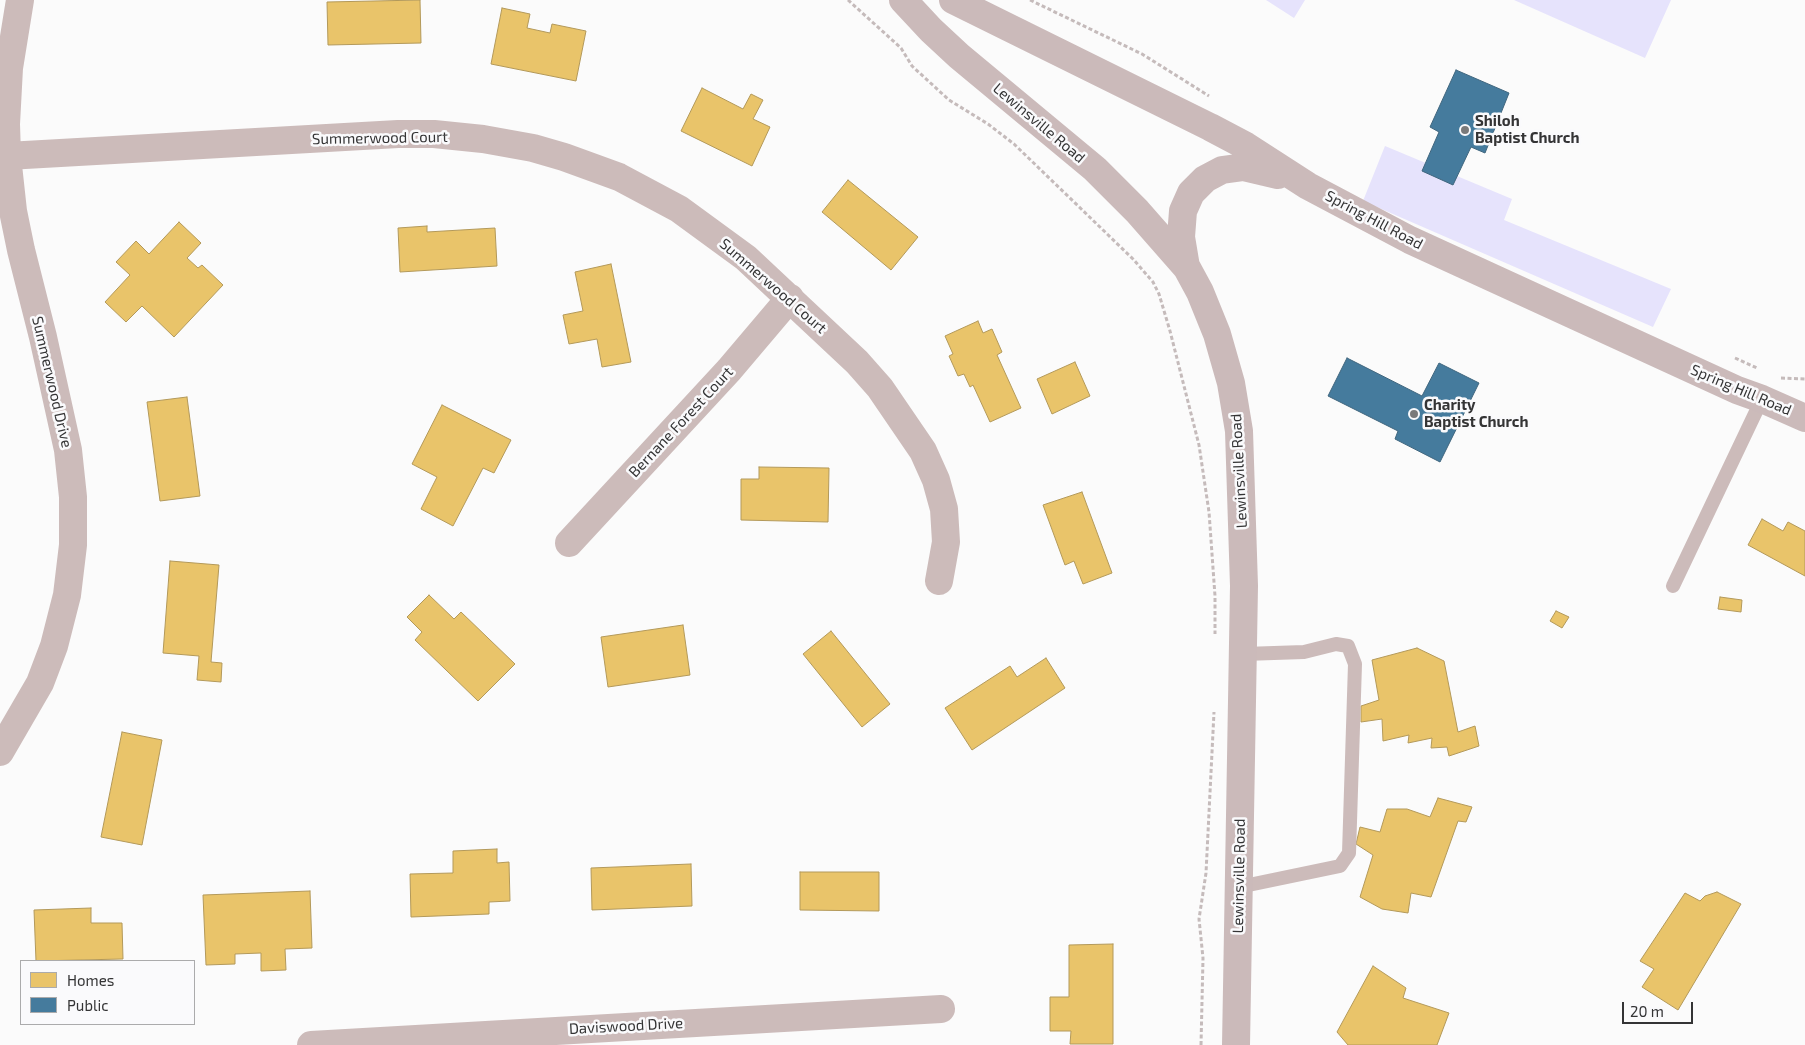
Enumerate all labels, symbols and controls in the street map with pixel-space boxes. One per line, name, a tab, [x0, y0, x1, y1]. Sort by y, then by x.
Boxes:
street label: Lewinsville Road	[989, 79, 1089, 167]
place label: Shiloh Baptist Church	[1475, 112, 1579, 147]
marker: Shiloh Baptist Church	[1459, 124, 1471, 136]
street label: Summerwood Court	[312, 128, 448, 148]
street label: Spring Hill Road	[1322, 187, 1426, 253]
street label: Summerwood Court	[716, 235, 830, 337]
street label: Summerwood Drive	[28, 315, 76, 449]
street label: Spring Hill Road	[1688, 361, 1794, 419]
street label: Bernane Forest Court	[625, 363, 737, 481]
place label: Charity Baptist Church	[1424, 396, 1528, 431]
marker: Charity Baptist Church	[1408, 408, 1420, 420]
street label: Lewinsville Road	[1227, 413, 1251, 529]
street label: Lewinsville Road	[1229, 819, 1249, 933]
legend	[20, 960, 195, 1025]
text: Homes	[67, 971, 114, 989]
scale bar	[1625, 992, 1696, 1024]
text: Public	[67, 996, 108, 1014]
text: 20 m	[1630, 1002, 1664, 1020]
street label: Daviswood Drive	[568, 1014, 684, 1038]

